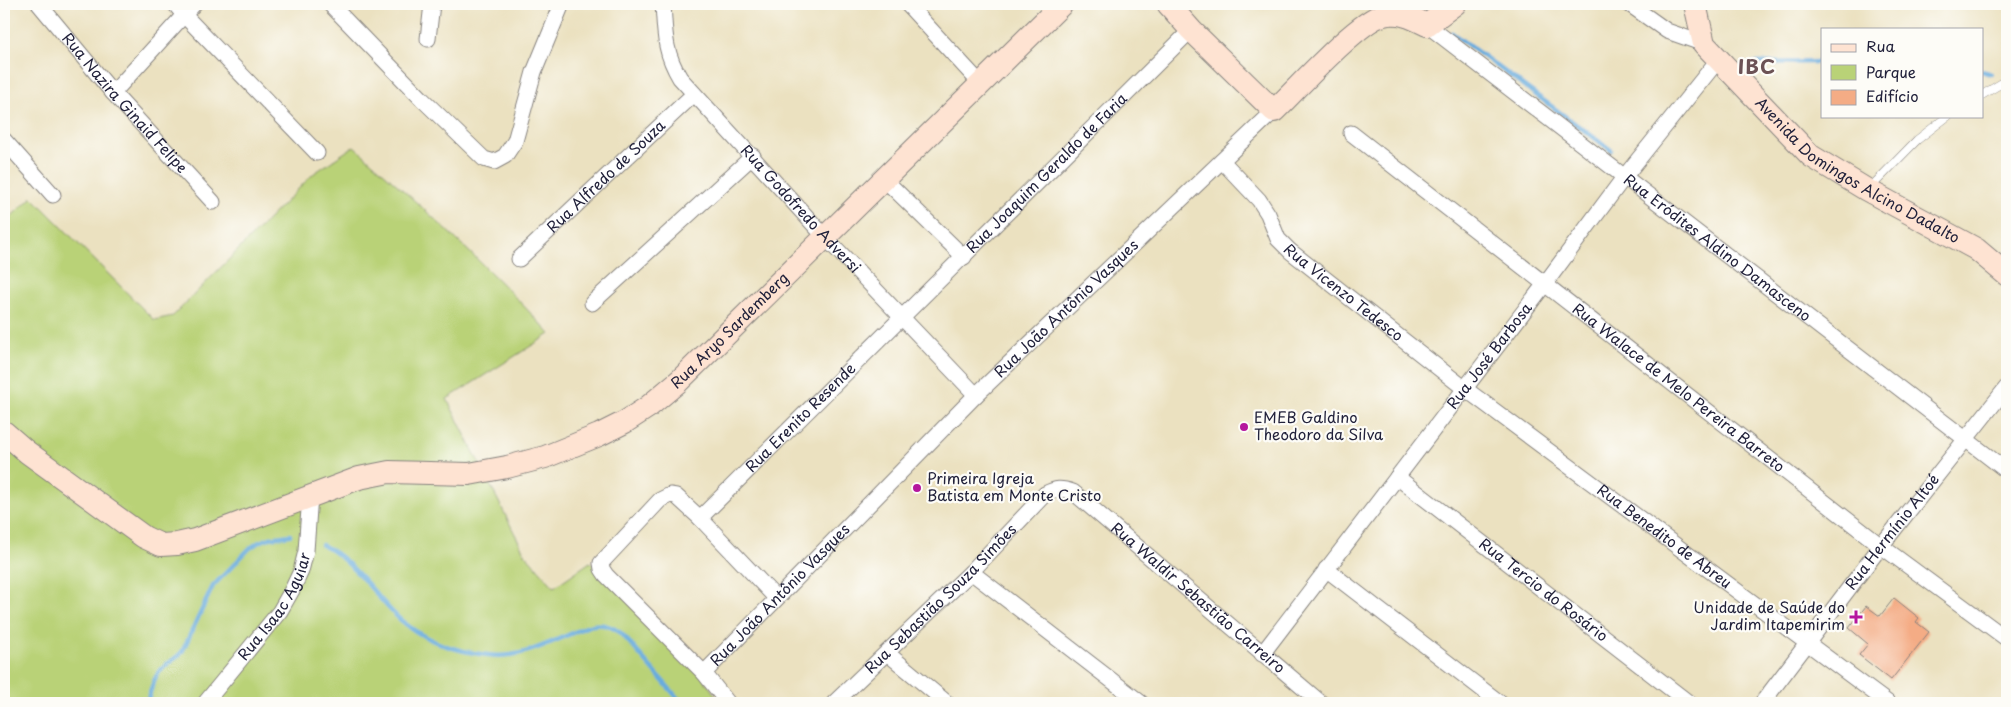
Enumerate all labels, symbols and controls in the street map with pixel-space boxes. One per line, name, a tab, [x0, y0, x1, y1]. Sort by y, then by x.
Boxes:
street label: Rua Nazira Ginaid Felipe	[57, 27, 194, 177]
legend	[1821, 28, 1984, 118]
text: Rua	[1866, 34, 1895, 57]
district label: IBC	[1738, 51, 1776, 81]
text: Parque	[1866, 60, 1916, 83]
text: Edifício	[1866, 84, 1919, 107]
street label: Rua Joaquim Geraldo de Faria	[960, 87, 1131, 257]
street label: Avenida Domingos Alcino Dadalto	[1751, 91, 1964, 248]
street label: Rua Alfredo de Souza	[541, 113, 670, 237]
street label: Rua Godofredo Adversi	[736, 139, 867, 278]
street label: Rua Eródites Aldino Damasceno	[1620, 167, 1817, 326]
street label: Rua João Antônio Vasques	[988, 233, 1143, 382]
street label: Rua Vicenzo Tedesco	[1279, 238, 1409, 346]
street label: Rua Aryo Sardemberg	[665, 266, 793, 393]
street label: Rua José Barbosa	[1440, 297, 1537, 413]
street label: Rua Walace de Melo Pereira Barreto	[1568, 297, 1790, 477]
street label: Rua Erenito Resende	[739, 357, 860, 477]
place label: EMEB Galdino Theodoro da Silva	[1254, 405, 1384, 445]
marker: EMEB Galdino Theodoro da Silva	[1238, 421, 1250, 433]
place label: Primeira Igreja Batista em Monte Cristo	[927, 466, 1101, 506]
street label: Rua Hermínio Altoé	[1839, 468, 1944, 594]
street label: Rua Benedito de Abreu	[1593, 478, 1737, 593]
marker: Primeira Igreja Batista em Monte Cristo	[911, 482, 923, 494]
street label: Rua Waldir Sebastião Carreiro	[1106, 516, 1291, 678]
street label: Rua João Antônio Vasques	[704, 517, 855, 671]
street label: Rua Sebastião Souza Simões	[858, 518, 1021, 678]
street label: Rua Tercio do Rosário	[1475, 532, 1614, 646]
street label: Rua Isaac Aguiar	[231, 550, 315, 665]
place label: Unidade de Saúde do Jardim Itapemirim	[1693, 595, 1845, 635]
marker: Unidade de Saúde do Jardim Itapemirim	[1849, 610, 1863, 624]

